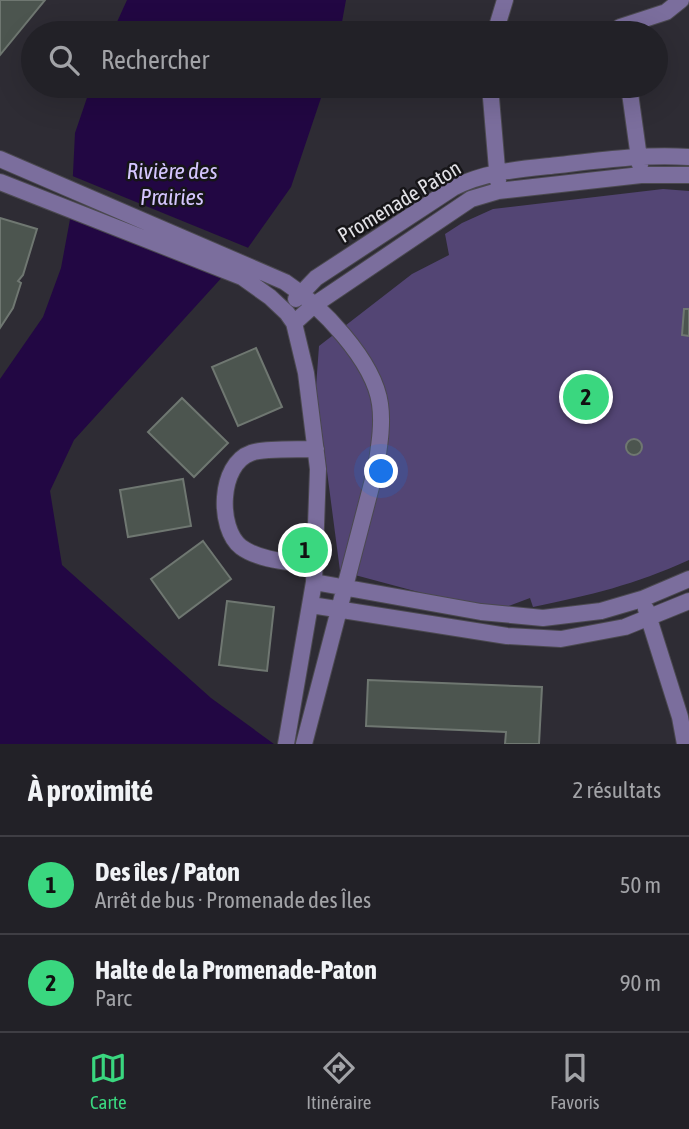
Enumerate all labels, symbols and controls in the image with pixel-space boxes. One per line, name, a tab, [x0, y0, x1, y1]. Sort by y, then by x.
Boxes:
search box	[21, 21, 668, 98]
icon: search	[45, 41, 83, 79]
text: Rechercher	[101, 45, 209, 75]
street label: Promenade Paton	[333, 155, 465, 247]
water label: Rivière des Prairies	[126, 158, 218, 210]
pin: 2	[563, 371, 609, 423]
your location	[364, 454, 398, 488]
pin: 1	[282, 524, 328, 576]
text: À proximité	[28, 773, 153, 807]
text: 2 résultats	[572, 777, 661, 803]
text: Des îles / Paton	[95, 857, 240, 887]
text: 1	[46, 872, 56, 898]
text: 50 m	[620, 872, 661, 898]
text: Arrêt de bus · Promenade des Îles	[95, 887, 371, 913]
text: Halte de la Promenade-Paton	[95, 955, 377, 985]
text: 2	[46, 970, 56, 996]
text: 90 m	[620, 970, 661, 996]
text: Parc	[95, 985, 132, 1011]
tab: Carte	[89, 1049, 127, 1113]
tab: Itinéraire	[306, 1049, 371, 1113]
tab: Favoris	[550, 1049, 600, 1113]

